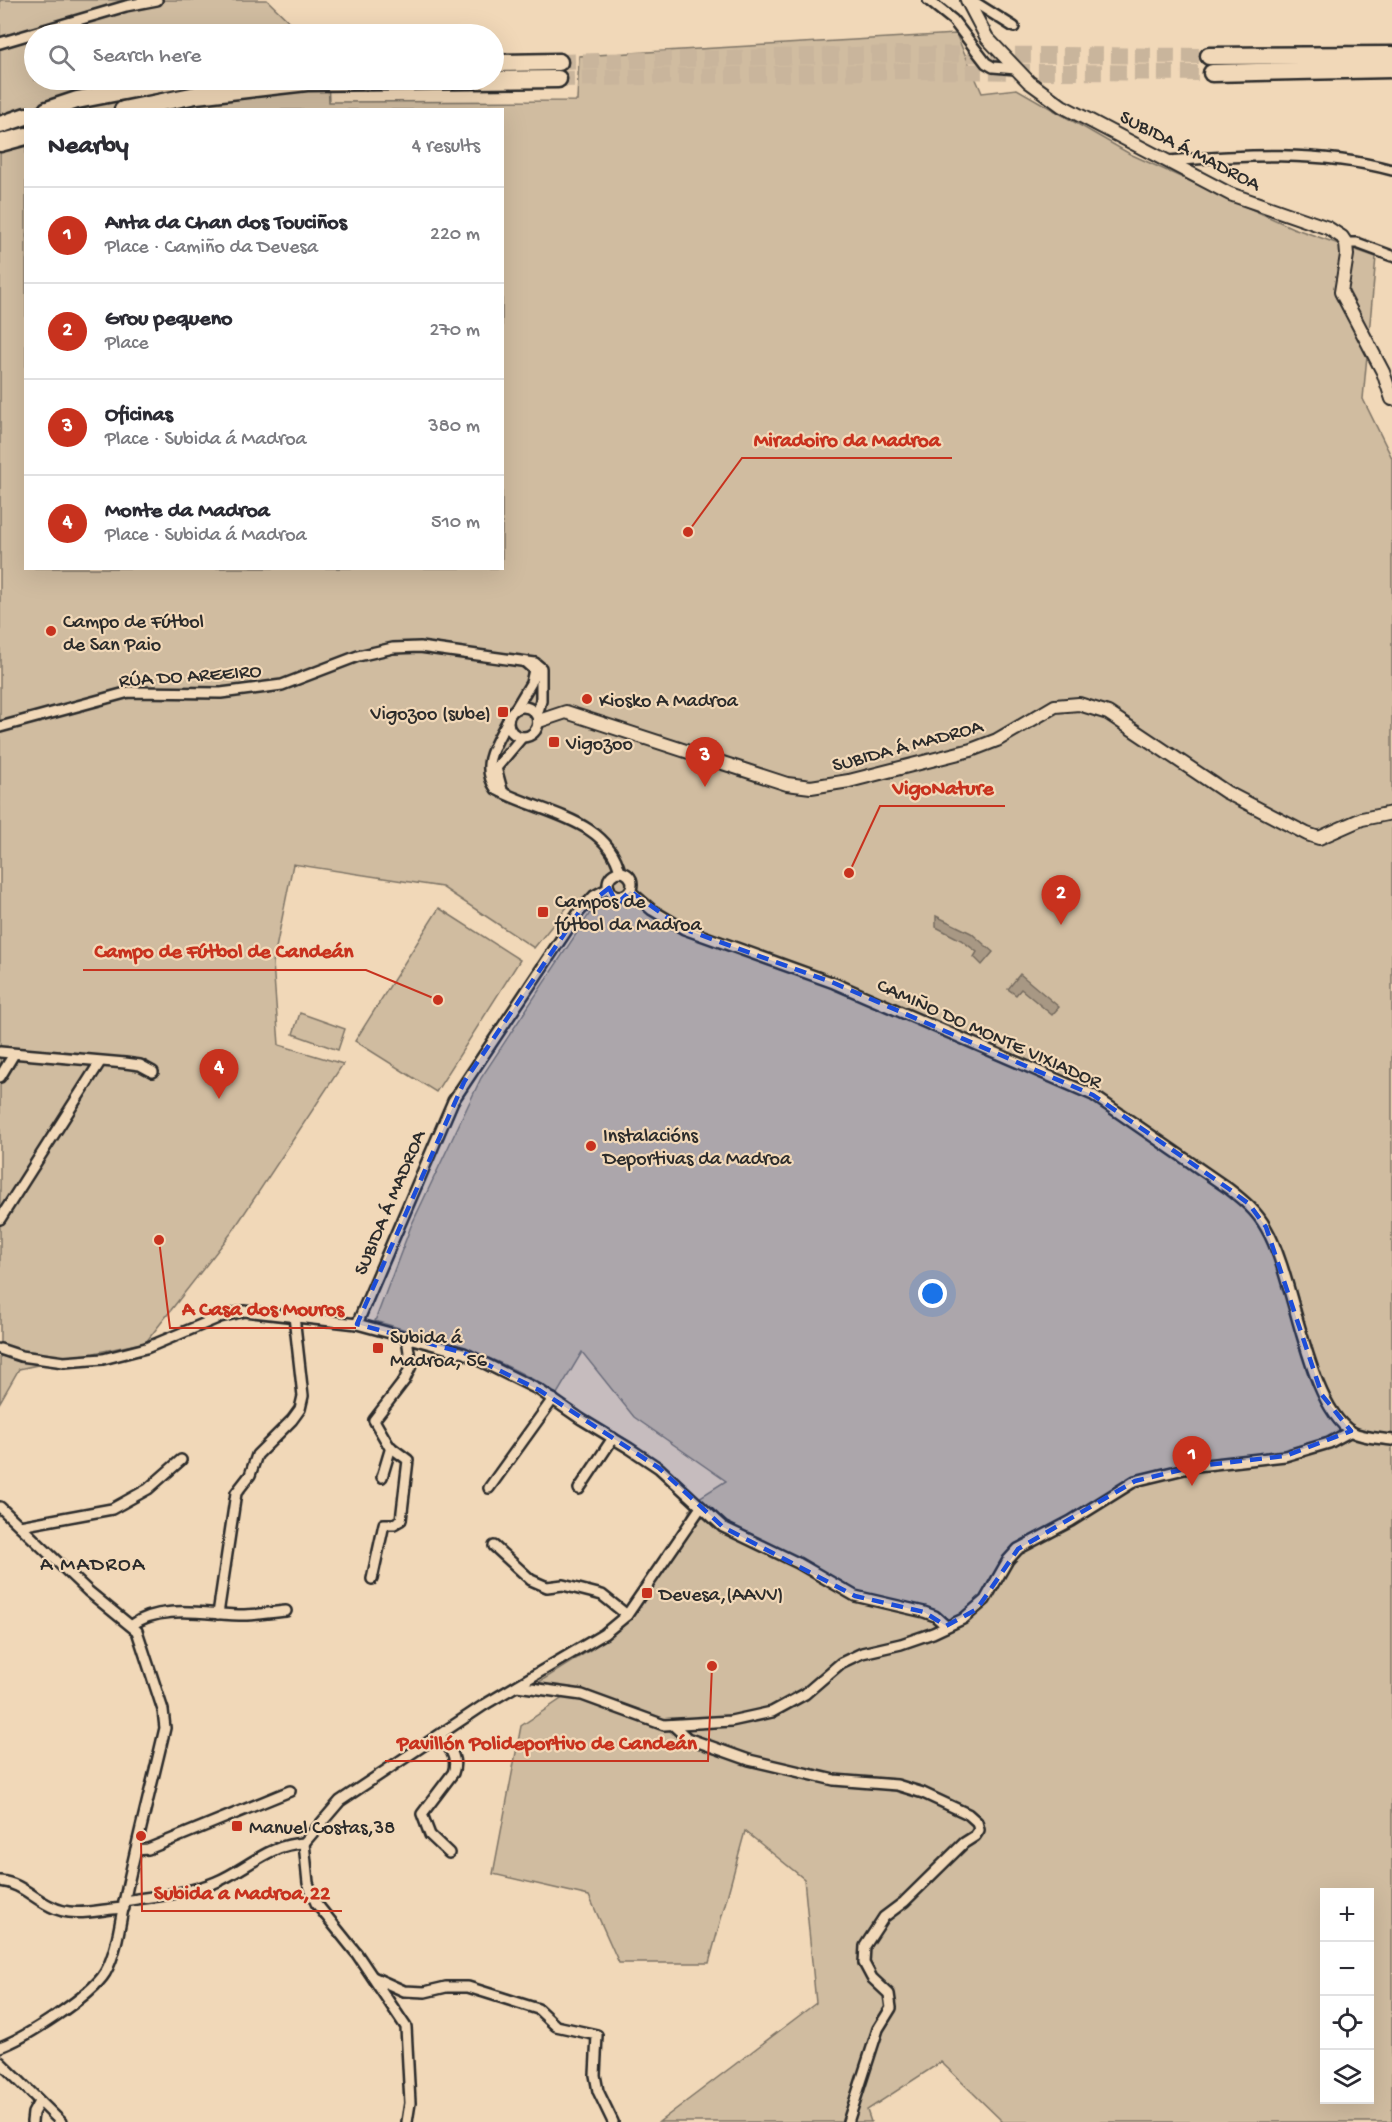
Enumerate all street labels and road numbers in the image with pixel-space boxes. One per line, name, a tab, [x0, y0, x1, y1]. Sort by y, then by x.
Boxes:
street label: SUBIDA Á MADROA	[1115, 105, 1266, 198]
street label: RÚA DO AREEIRO	[118, 660, 262, 694]
street label: SUBIDA Á MADROA	[830, 714, 987, 779]
street label: CAMIÑO DO MONTE VIXIADOR	[873, 975, 1106, 1096]
street label: SUBIDA Á MADROA	[349, 1126, 433, 1279]

